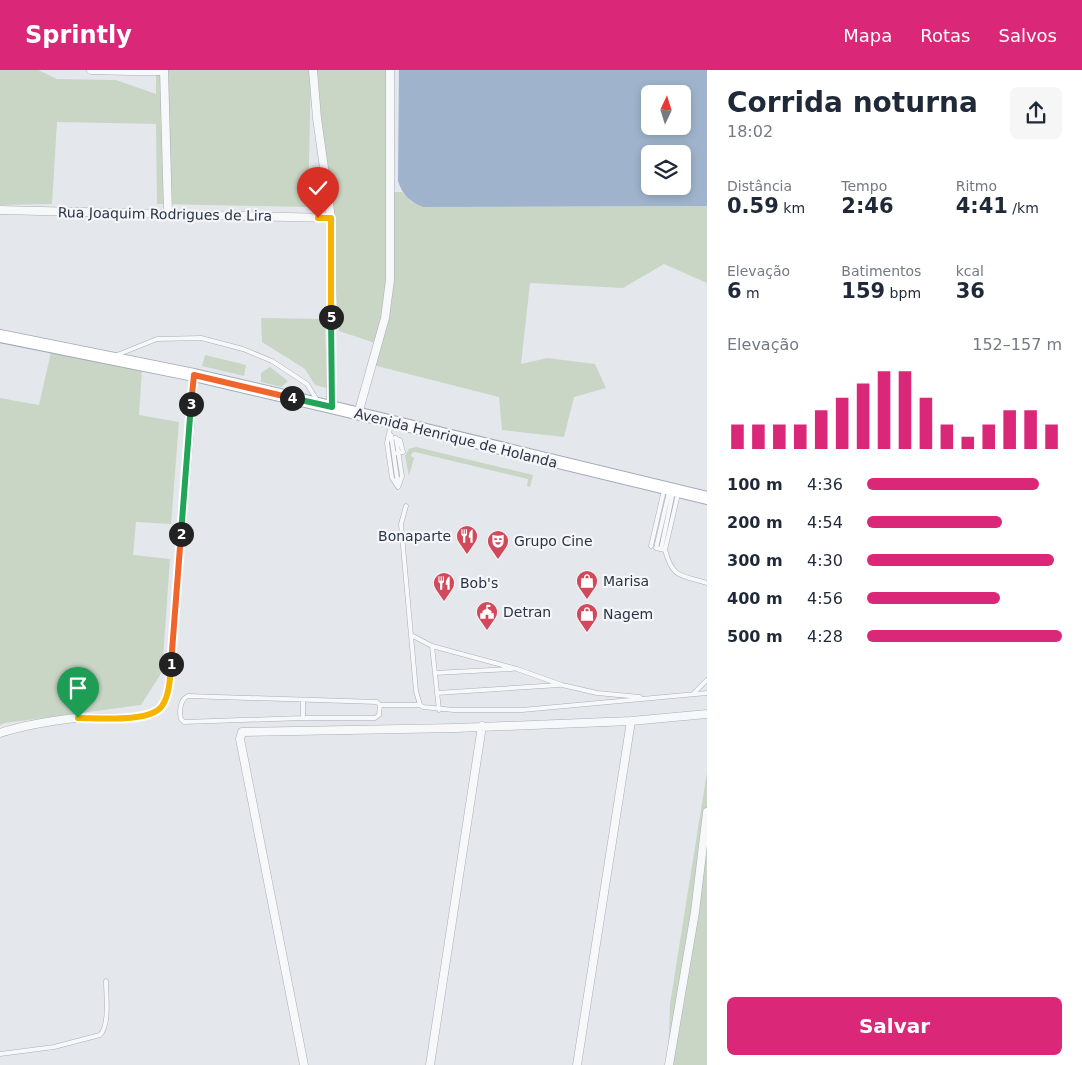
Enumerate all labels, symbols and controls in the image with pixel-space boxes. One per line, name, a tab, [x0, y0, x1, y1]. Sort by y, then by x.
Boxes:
text: Sprintly	[25, 21, 132, 49]
text: Mapa	[843, 25, 892, 46]
text: Rotas	[920, 25, 971, 46]
text: Salvos	[999, 25, 1057, 46]
north arrow	[641, 85, 691, 135]
map controls	[641, 85, 691, 195]
text: Corrida noturna	[727, 86, 978, 119]
button: share	[1010, 87, 1062, 139]
text: 18:02	[727, 122, 773, 141]
button: layers	[641, 145, 691, 195]
pin	[297, 167, 339, 218]
icon: check	[304, 174, 332, 202]
text: Distância	[727, 178, 792, 194]
text: Tempo	[841, 178, 887, 194]
text: Ritmo	[956, 178, 997, 194]
text: 0.59	[727, 194, 779, 218]
text: 2:46	[841, 194, 894, 218]
text: 4:41	[956, 194, 1008, 218]
text: km	[779, 200, 805, 216]
text: /km	[1008, 200, 1039, 216]
street label: Rua Joaquim Rodrigues de Lira	[58, 204, 272, 224]
text: Elevação	[727, 263, 790, 279]
text: Batimentos	[841, 263, 921, 279]
text: kcal	[956, 263, 984, 279]
text: 6	[727, 279, 742, 303]
text: 159	[841, 279, 885, 303]
text: 36	[956, 279, 985, 303]
text: m	[742, 285, 760, 301]
text: bpm	[885, 285, 921, 301]
pin: 5	[318, 304, 344, 330]
text: 5	[327, 309, 336, 325]
text: Elevação	[727, 335, 799, 354]
text: 152–157 m	[972, 335, 1062, 354]
pin: 4	[280, 386, 304, 410]
text: 4	[288, 390, 297, 406]
pin: 3	[178, 392, 204, 416]
text: 3	[187, 396, 196, 412]
street label: Avenida Henrique de Holanda	[353, 405, 559, 471]
text: 100 m	[727, 475, 783, 494]
text: 4:36	[807, 475, 843, 494]
text: 200 m	[727, 513, 783, 532]
text: 4:54	[807, 513, 843, 532]
pin: 2	[168, 522, 194, 546]
restaurant icon: Bonaparte	[455, 524, 479, 555]
text: 2	[177, 526, 186, 542]
place label: Bonaparte	[378, 528, 451, 544]
theatre icon: Grupo Cine	[486, 529, 510, 560]
place label: Grupo Cine	[514, 533, 593, 549]
text: 300 m	[727, 551, 783, 570]
text: 4:30	[807, 551, 843, 570]
shop icon: Marisa	[575, 569, 599, 600]
restaurant icon: Bob's	[432, 571, 456, 602]
place label: Marisa	[603, 573, 649, 589]
place label: Bob's	[460, 575, 498, 591]
text: 400 m	[727, 589, 783, 608]
text: 4:56	[807, 589, 843, 608]
public building icon: Detran	[475, 600, 499, 631]
shop icon: Nagem	[575, 602, 599, 633]
place label: Detran	[503, 604, 551, 620]
place label: Nagem	[603, 606, 653, 622]
text: 500 m	[727, 627, 783, 646]
text: 4:28	[807, 627, 843, 646]
pin: 1	[158, 652, 184, 676]
text: 1	[167, 656, 176, 672]
pin	[57, 667, 99, 718]
icon: arrive	[64, 674, 92, 702]
button: Salvar	[727, 997, 1062, 1055]

